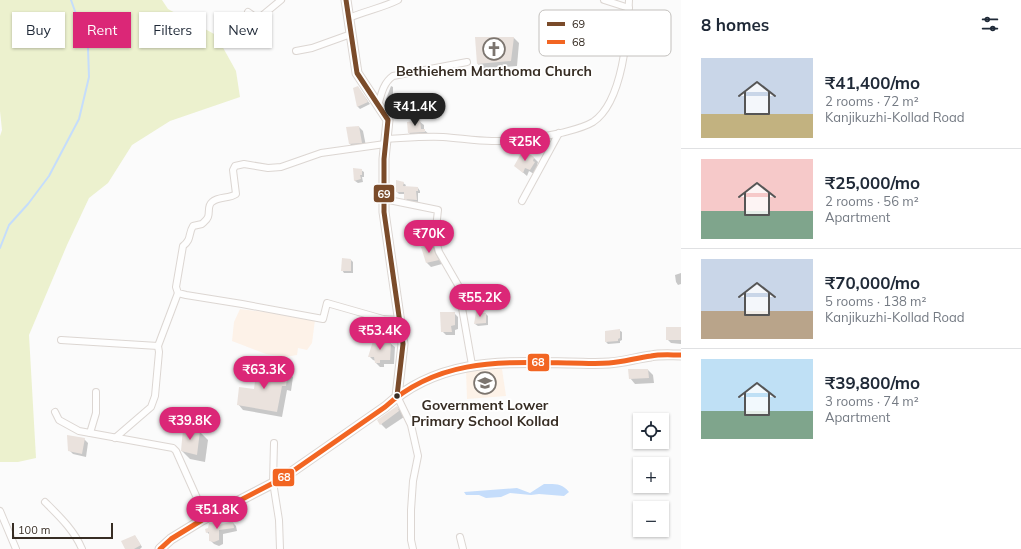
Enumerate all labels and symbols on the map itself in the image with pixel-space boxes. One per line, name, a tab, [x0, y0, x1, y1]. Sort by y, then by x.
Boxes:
legend	[539, 10, 671, 56]
text: 69	[572, 17, 585, 31]
text: 68	[572, 35, 586, 49]
church icon: Bethiehem Marthoma Church	[481, 36, 507, 62]
place label: Bethiehem Marthoma Church	[396, 62, 592, 80]
pin: ₹41.4K	[382, 93, 448, 127]
pin: ₹25K	[501, 128, 549, 162]
line badge: 69	[373, 184, 395, 203]
text: 69	[377, 187, 391, 201]
pin: ₹70K	[405, 220, 453, 254]
pin: ₹55.2K	[447, 284, 513, 318]
pin: ₹53.4K	[347, 317, 413, 351]
line badge: 68	[527, 353, 550, 372]
text: 68	[531, 355, 545, 369]
pin: ₹63.3K	[231, 356, 297, 390]
school or university icon: Government Lower Primary School Kollad	[472, 370, 498, 396]
unlabelled marker	[392, 391, 402, 401]
place label: Government Lower Primary School Kollad	[411, 396, 559, 430]
pin: ₹39.8K	[157, 407, 223, 441]
line badge: 68	[272, 468, 295, 487]
text: 68	[277, 470, 291, 484]
pin: ₹51.8K	[184, 496, 250, 530]
scale bar	[12, 521, 113, 540]

